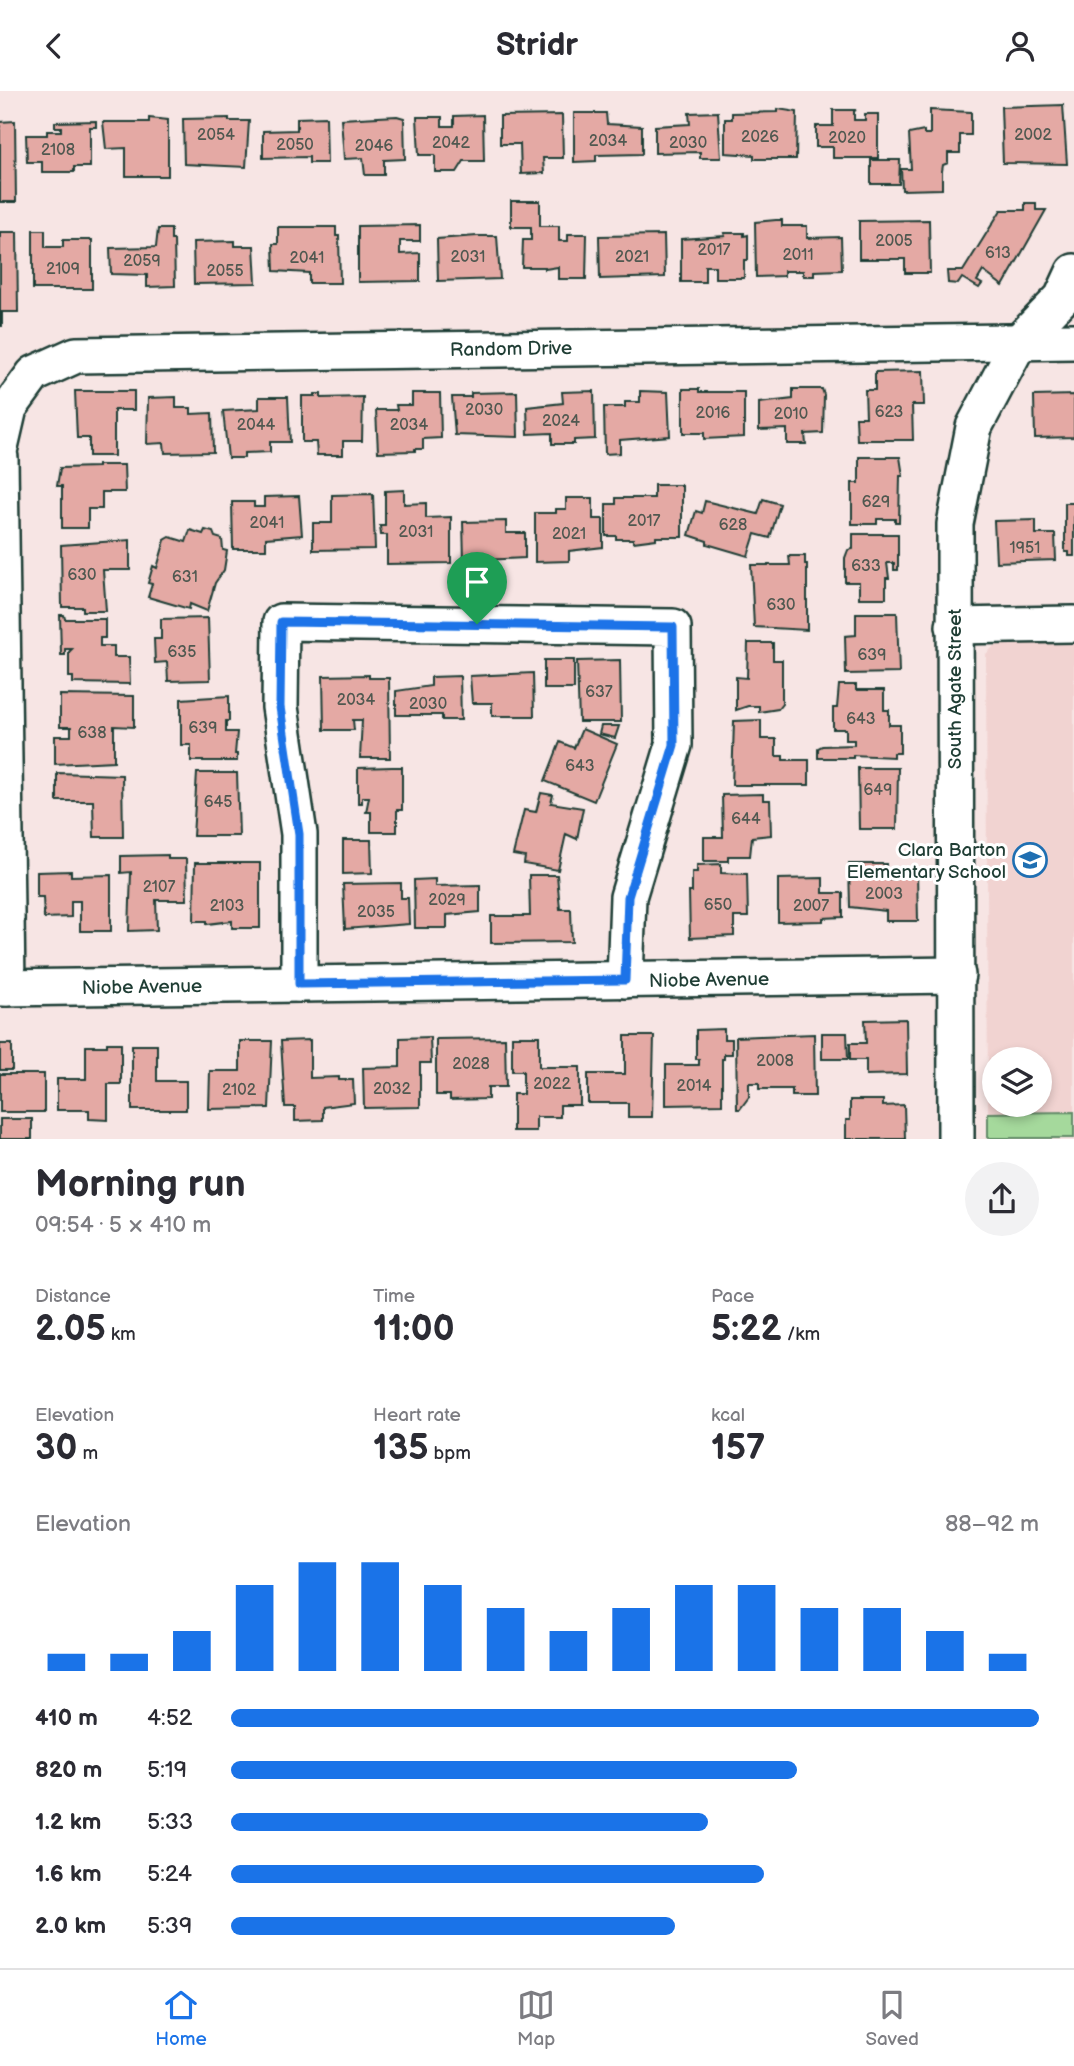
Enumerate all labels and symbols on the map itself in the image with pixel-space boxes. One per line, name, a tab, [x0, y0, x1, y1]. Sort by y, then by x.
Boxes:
house number: 2054	[197, 126, 235, 145]
house number: 2002	[1014, 126, 1052, 145]
house number: 2026	[741, 128, 779, 147]
house number: 2020	[828, 129, 866, 148]
house number: 2034	[589, 132, 627, 151]
house number: 2042	[432, 134, 471, 153]
house number: 2030	[669, 134, 707, 153]
house number: 2050	[276, 136, 314, 155]
house number: 2046	[355, 137, 393, 156]
house number: 2108	[41, 141, 75, 160]
house number: 2005	[875, 232, 913, 251]
house number: 2017	[698, 241, 731, 260]
house number: 613	[985, 244, 1011, 263]
house number: 2011	[782, 246, 814, 265]
house number: 2031	[451, 248, 485, 267]
house number: 2021	[615, 248, 649, 267]
house number: 2041	[290, 249, 324, 268]
house number: 2059	[123, 252, 161, 271]
house number: 2109	[46, 260, 80, 279]
house number: 2055	[206, 262, 244, 281]
street label: Random Drive	[450, 337, 572, 362]
house number: 2030	[465, 401, 503, 420]
house number: 623	[875, 403, 904, 422]
house number: 2016	[696, 404, 731, 423]
house number: 2010	[774, 405, 808, 424]
house number: 2024	[542, 412, 580, 431]
house number: 2044	[237, 416, 275, 435]
house number: 2034	[390, 416, 428, 435]
house number: 629	[862, 493, 890, 512]
house number: 2017	[628, 512, 661, 531]
house number: 2041	[250, 514, 284, 533]
house number: 628	[719, 516, 747, 535]
house number: 2031	[399, 523, 433, 542]
house number: 2021	[552, 525, 586, 544]
house number: 1951	[1010, 539, 1040, 558]
pin	[447, 552, 507, 624]
house number: 633	[851, 557, 881, 576]
house number: 630	[67, 566, 97, 585]
house number: 631	[172, 568, 198, 587]
house number: 630	[766, 596, 796, 615]
street label: South Agate Street	[944, 609, 967, 769]
house number: 635	[168, 643, 196, 662]
house number: 639	[858, 646, 886, 665]
house number: 637	[585, 683, 613, 702]
house number: 2034	[337, 691, 375, 710]
house number: 2030	[409, 695, 447, 714]
house number: 643	[846, 710, 876, 729]
house number: 639	[189, 719, 217, 738]
house number: 638	[78, 724, 106, 743]
house number: 643	[565, 757, 595, 776]
house number: 649	[864, 781, 892, 800]
house number: 645	[204, 793, 232, 812]
house number: 644	[731, 810, 761, 829]
place label: Clara Barton Elementary School	[847, 839, 1006, 884]
school or university icon: Clara Barton Elementary School	[1011, 841, 1049, 879]
house number: 2107	[143, 878, 175, 897]
house number: 2003	[865, 885, 903, 904]
house number: 2029	[428, 891, 466, 910]
house number: 650	[704, 896, 732, 915]
house number: 2103	[210, 897, 244, 916]
house number: 2007	[793, 897, 829, 916]
house number: 2035	[357, 903, 395, 922]
street label: Niobe Avenue	[649, 968, 769, 993]
street label: Niobe Avenue	[82, 975, 202, 1000]
house number: 2008	[756, 1052, 794, 1071]
house number: 2028	[452, 1055, 490, 1074]
house number: 2022	[533, 1075, 571, 1094]
house number: 2014	[677, 1077, 712, 1096]
house number: 2032	[373, 1080, 412, 1099]
house number: 2102	[222, 1081, 257, 1100]

